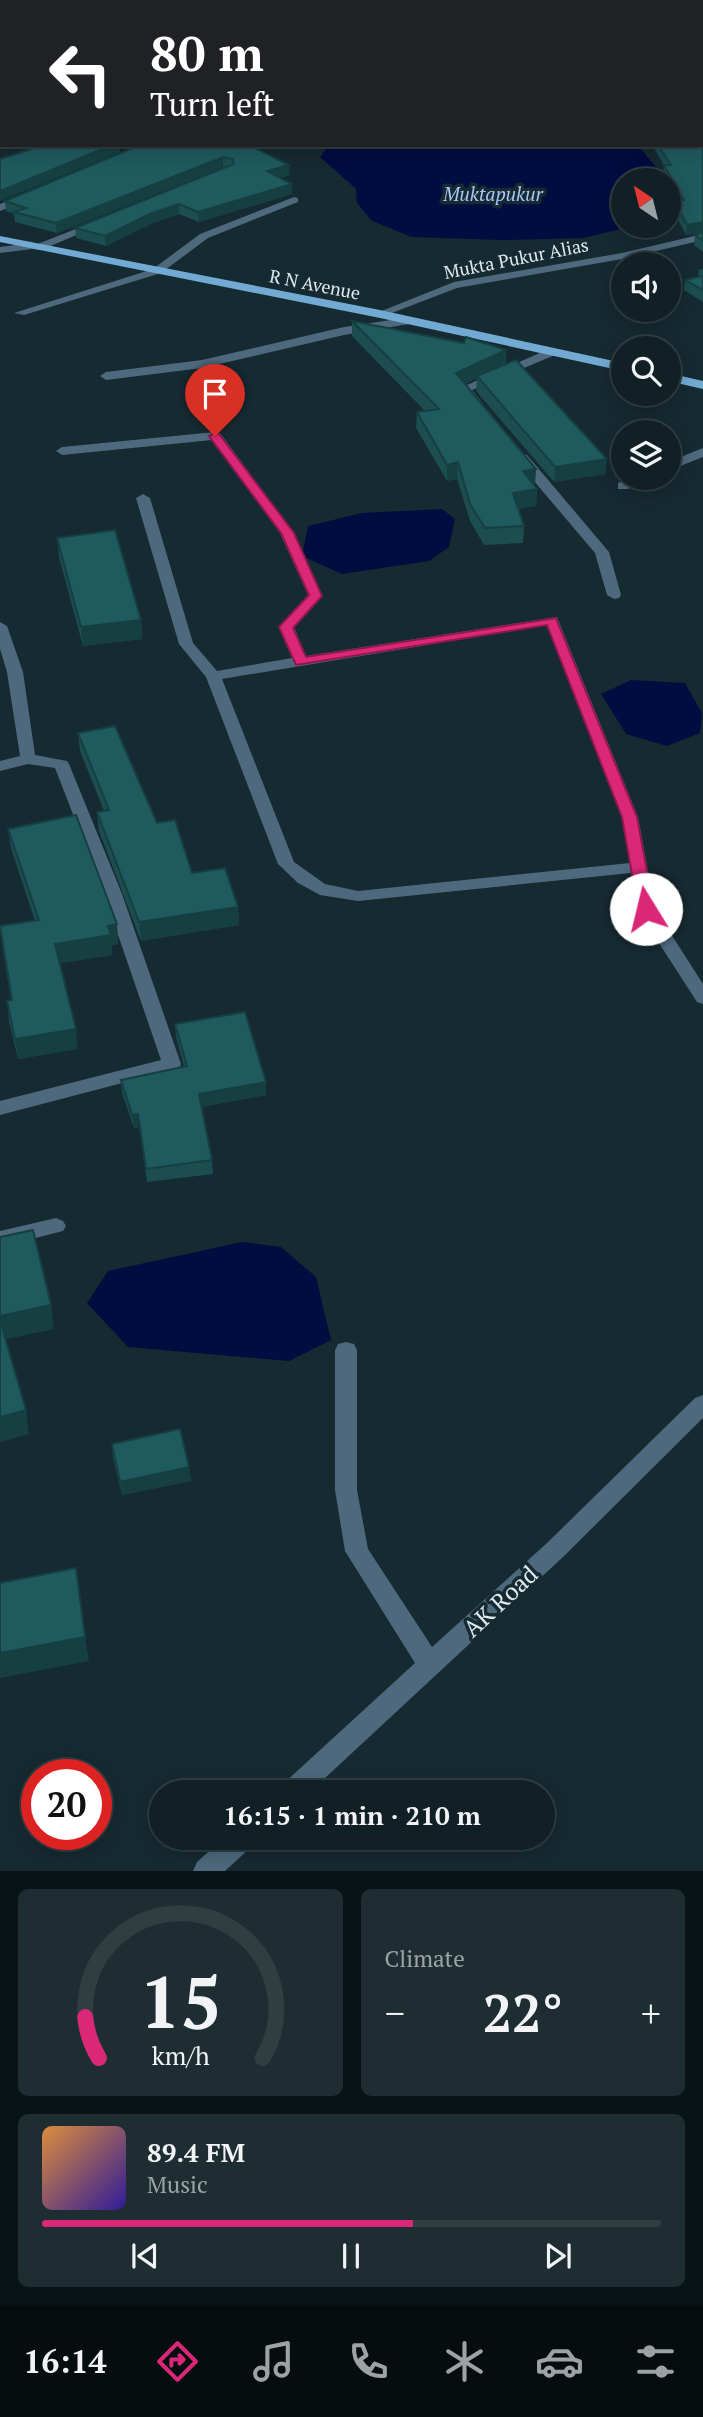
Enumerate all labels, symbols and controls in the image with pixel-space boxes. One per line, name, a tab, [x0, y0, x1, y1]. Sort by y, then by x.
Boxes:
text: 80 m	[150, 20, 264, 85]
icon: left	[35, 28, 126, 119]
text: Turn left	[150, 83, 274, 125]
north arrow	[611, 168, 681, 238]
map controls	[611, 168, 681, 490]
water label: Muktapukur	[442, 181, 544, 206]
street label: Mukta Pukur Alias	[442, 232, 590, 284]
button: sound	[611, 252, 681, 322]
street label: R N Avenue	[268, 263, 362, 305]
button: search	[611, 336, 681, 406]
pin	[185, 364, 245, 436]
icon: arrive	[196, 375, 234, 413]
button: layers	[611, 420, 681, 490]
position arrow	[609, 872, 683, 946]
street label: AK Road	[456, 1558, 544, 1644]
speed limit sign: 20	[21, 1759, 112, 1850]
text: 16:15 · 1 min · 210 m	[223, 1798, 481, 1832]
text: Climate	[385, 1943, 465, 1974]
text: 15	[139, 1953, 221, 2050]
text: 22°	[483, 1978, 563, 2047]
text: −	[385, 1988, 405, 2038]
text: +	[641, 1988, 661, 2038]
text: km/h	[151, 2039, 209, 2072]
text: 89.4 FM	[147, 2135, 245, 2169]
text: Music	[147, 2169, 208, 2200]
icon: previous	[126, 2237, 164, 2275]
icon: pause	[332, 2237, 370, 2275]
icon: next	[539, 2237, 577, 2275]
icon: directions	[153, 2337, 202, 2386]
icon: music	[249, 2337, 298, 2386]
icon: phone	[344, 2337, 393, 2386]
icon: climate	[440, 2337, 489, 2386]
icon: car	[535, 2337, 584, 2386]
icon: filters	[631, 2337, 680, 2386]
text: 16:14	[23, 2340, 107, 2382]

